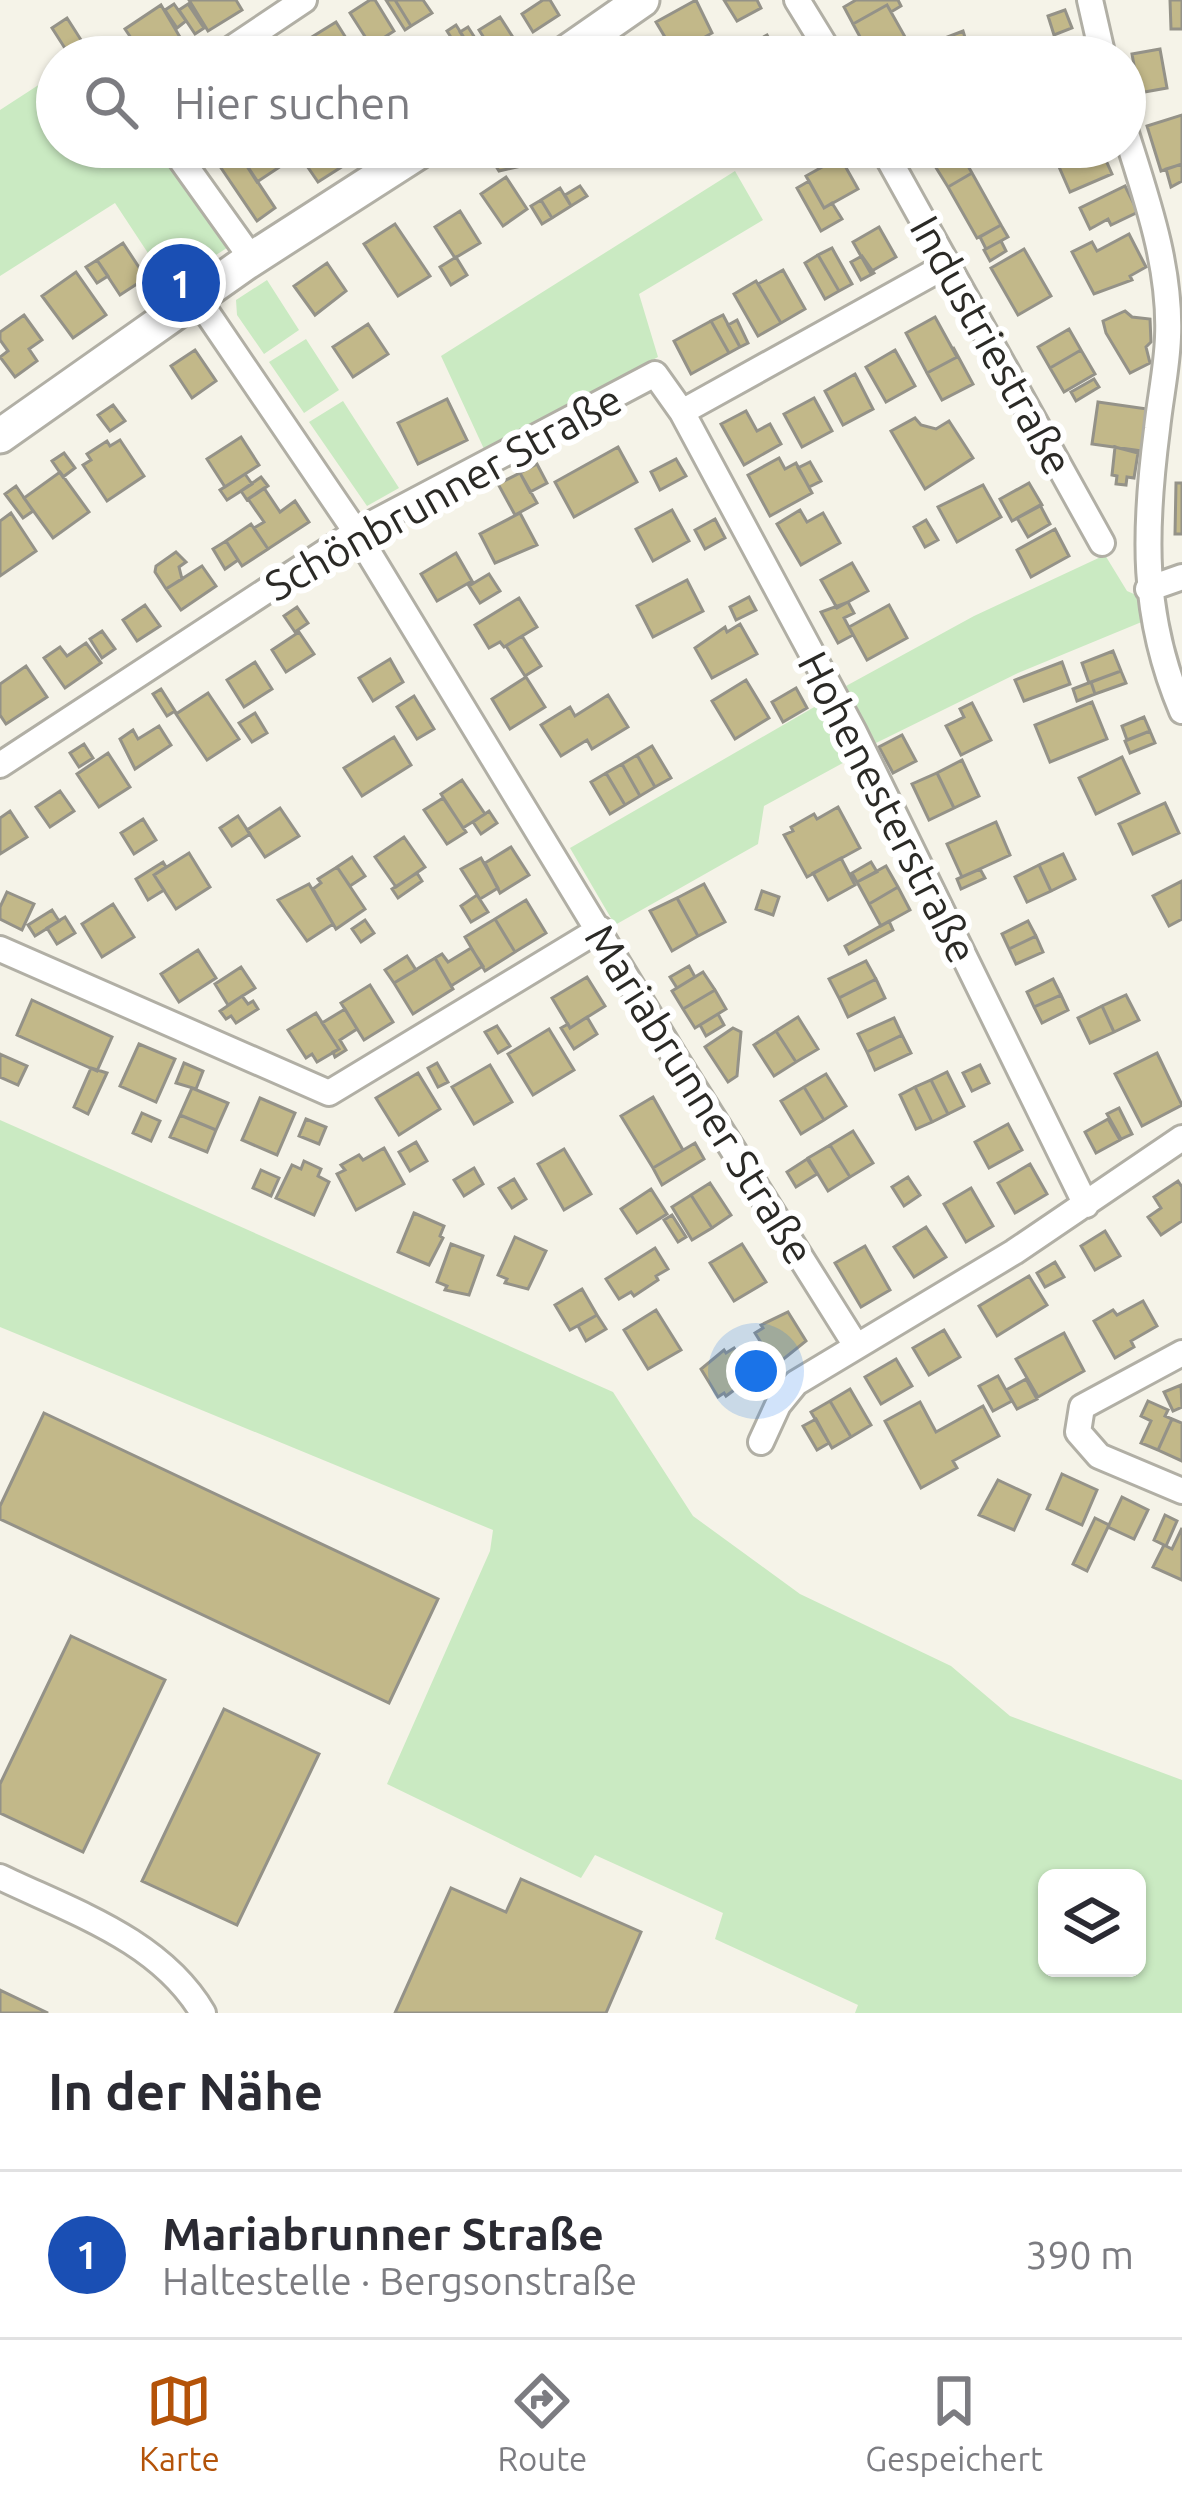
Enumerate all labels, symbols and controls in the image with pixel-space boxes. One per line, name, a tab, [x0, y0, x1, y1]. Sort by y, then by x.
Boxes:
search box	[36, 36, 1146, 168]
icon: search	[78, 69, 144, 135]
text: Hier suchen	[174, 77, 411, 128]
street label: Industriestraße	[902, 208, 1082, 482]
pin: 1	[142, 238, 220, 328]
street label: Schönbrunner Straße	[257, 375, 629, 609]
street label: Hohenesterstraße	[789, 644, 987, 970]
street label: Mariabrunner Straße	[576, 916, 824, 1272]
your location	[726, 1341, 786, 1401]
map controls	[1038, 1869, 1146, 1977]
button: layers	[1038, 1869, 1146, 1977]
text: In der Nähe	[48, 2062, 323, 2120]
text: Mariabrunner Straße	[162, 2208, 604, 2259]
text: 1	[76, 2233, 98, 2276]
text: 390 m	[1025, 2233, 1134, 2276]
text: Haltestelle · Bergsonstraße	[162, 2259, 637, 2302]
tab: Karte	[139, 2368, 220, 2477]
tab: Route	[498, 2368, 587, 2477]
tab: Gespeichert	[865, 2368, 1043, 2477]

